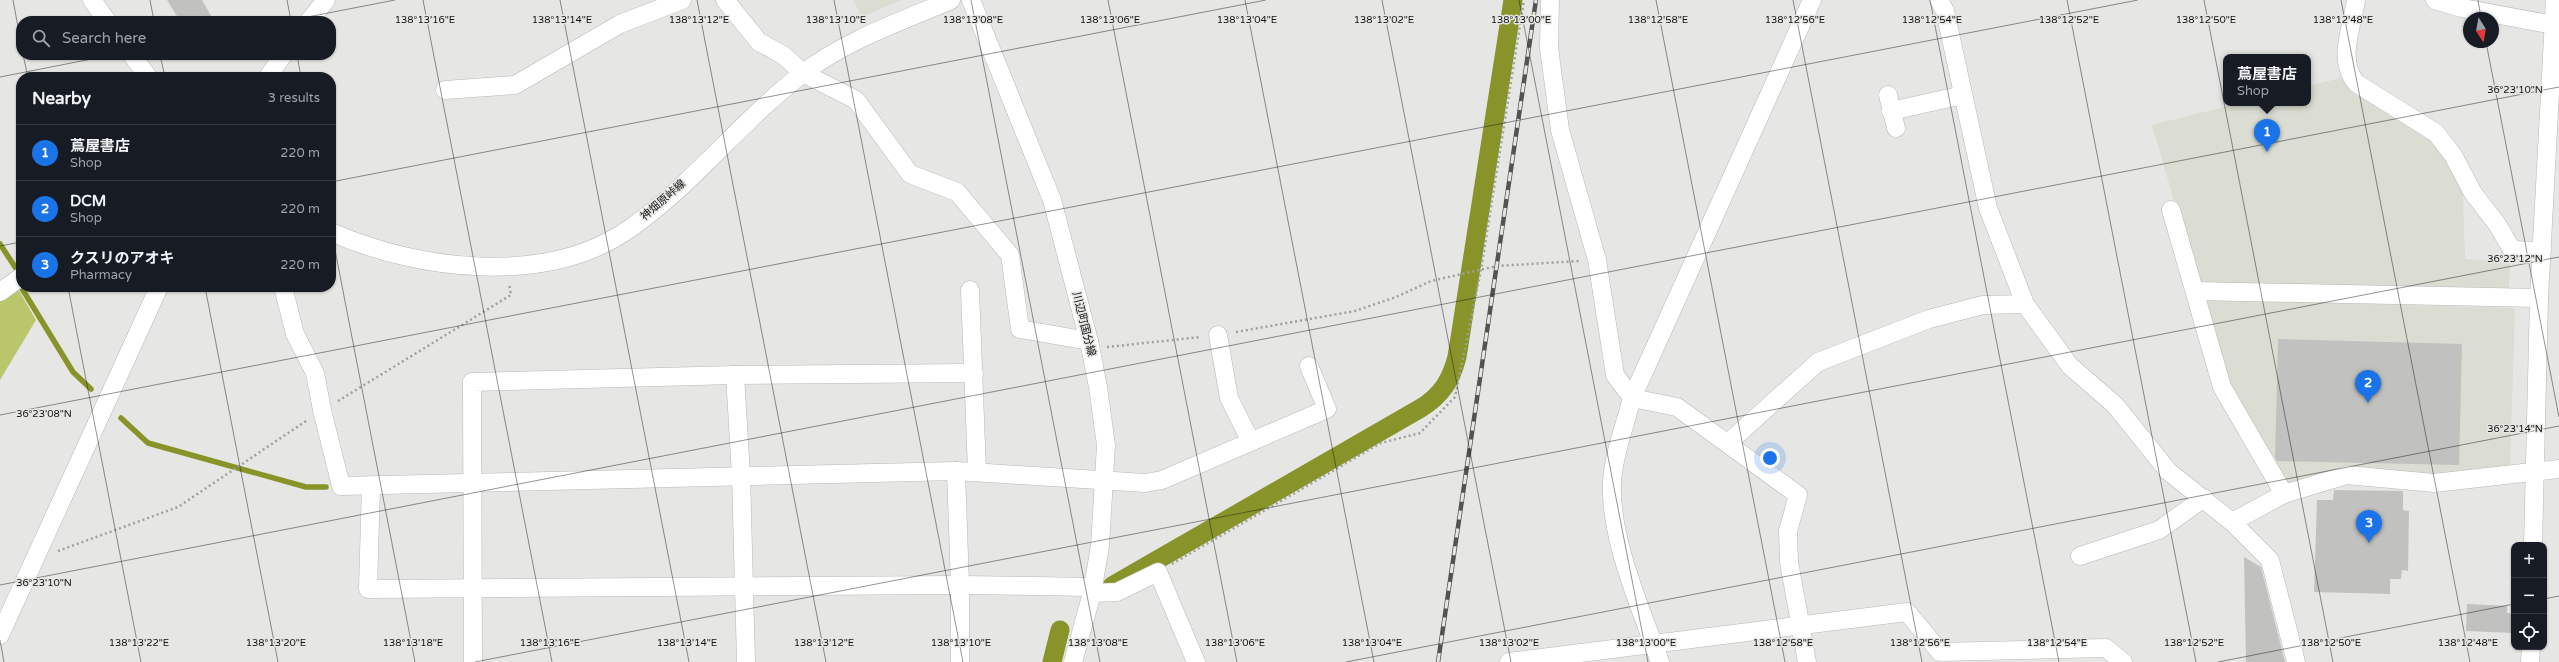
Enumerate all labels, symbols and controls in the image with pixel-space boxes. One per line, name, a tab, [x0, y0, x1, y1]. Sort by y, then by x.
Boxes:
north arrow	[2463, 12, 2499, 48]
text: 138°13'16"E	[395, 14, 455, 26]
text: 138°13'14"E	[532, 14, 592, 26]
text: 138°13'12"E	[669, 14, 729, 26]
text: 138°13'10"E	[806, 14, 866, 26]
text: 138°13'08"E	[943, 14, 1003, 26]
text: 138°13'06"E	[1080, 14, 1140, 26]
text: 138°13'04"E	[1217, 14, 1277, 26]
text: 138°13'02"E	[1354, 14, 1414, 26]
text: 138°13'00"E	[1491, 14, 1551, 26]
text: 138°12'58"E	[1628, 14, 1688, 26]
text: 138°12'56"E	[1765, 14, 1825, 26]
text: 138°12'54"E	[1902, 14, 1962, 26]
text: 138°12'52"E	[2039, 14, 2099, 26]
text: 138°12'50"E	[2176, 14, 2236, 26]
text: 138°12'48"E	[2313, 14, 2373, 26]
search box	[16, 16, 336, 60]
icon: search	[30, 27, 52, 49]
text: Search here	[62, 29, 146, 47]
popup	[2223, 54, 2311, 106]
text: 蔦屋書店	[2237, 65, 2297, 83]
text: Shop	[2237, 83, 2269, 99]
text: 36°23'10"N	[2487, 84, 2543, 96]
text: Nearby	[32, 88, 91, 109]
text: 3 results	[268, 90, 320, 106]
pin: 1	[2254, 119, 2280, 152]
text: 蔦屋書店	[70, 137, 130, 155]
text: 1	[41, 145, 49, 161]
text: 220 m	[280, 145, 320, 161]
text: Shop	[70, 155, 102, 171]
street label: 神畑原峠線	[638, 177, 688, 223]
text: DCM	[70, 192, 106, 210]
text: 2	[41, 201, 49, 217]
text: 220 m	[280, 201, 320, 217]
text: Shop	[70, 210, 102, 226]
text: クスリのアオキ	[70, 249, 175, 267]
text: 36°23'12"N	[2487, 253, 2543, 265]
text: 3	[41, 257, 49, 273]
text: 220 m	[280, 257, 320, 273]
text: Pharmacy	[70, 267, 132, 283]
street label: 川辺町国分線	[1070, 290, 1098, 358]
pin: 2	[2355, 370, 2381, 403]
text: 36°23'08"N	[16, 408, 72, 420]
text: 36°23'14"N	[2487, 423, 2543, 435]
your location	[1760, 448, 1780, 468]
pin: 3	[2356, 510, 2382, 543]
map controls	[2511, 542, 2547, 650]
button: +	[2511, 542, 2547, 578]
text: 36°23'10"N	[16, 577, 72, 589]
button: −	[2511, 578, 2547, 614]
button: locate	[2511, 614, 2547, 650]
text: 138°13'22"E	[109, 637, 169, 649]
text: 138°13'20"E	[246, 637, 306, 649]
text: 138°13'18"E	[383, 637, 443, 649]
text: 138°13'16"E	[520, 637, 580, 649]
text: 138°13'14"E	[657, 637, 717, 649]
text: 138°13'12"E	[794, 637, 854, 649]
text: 138°13'10"E	[931, 637, 991, 649]
text: 138°13'08"E	[1068, 637, 1128, 649]
text: 138°13'06"E	[1205, 637, 1265, 649]
text: 138°13'04"E	[1342, 637, 1402, 649]
text: 138°13'02"E	[1479, 637, 1539, 649]
text: 138°13'00"E	[1616, 637, 1676, 649]
text: 138°12'58"E	[1753, 637, 1813, 649]
text: 138°12'56"E	[1890, 637, 1950, 649]
text: 138°12'54"E	[2027, 637, 2087, 649]
text: 138°12'52"E	[2164, 637, 2224, 649]
text: 138°12'50"E	[2301, 637, 2361, 649]
text: 138°12'48"E	[2438, 637, 2498, 649]

